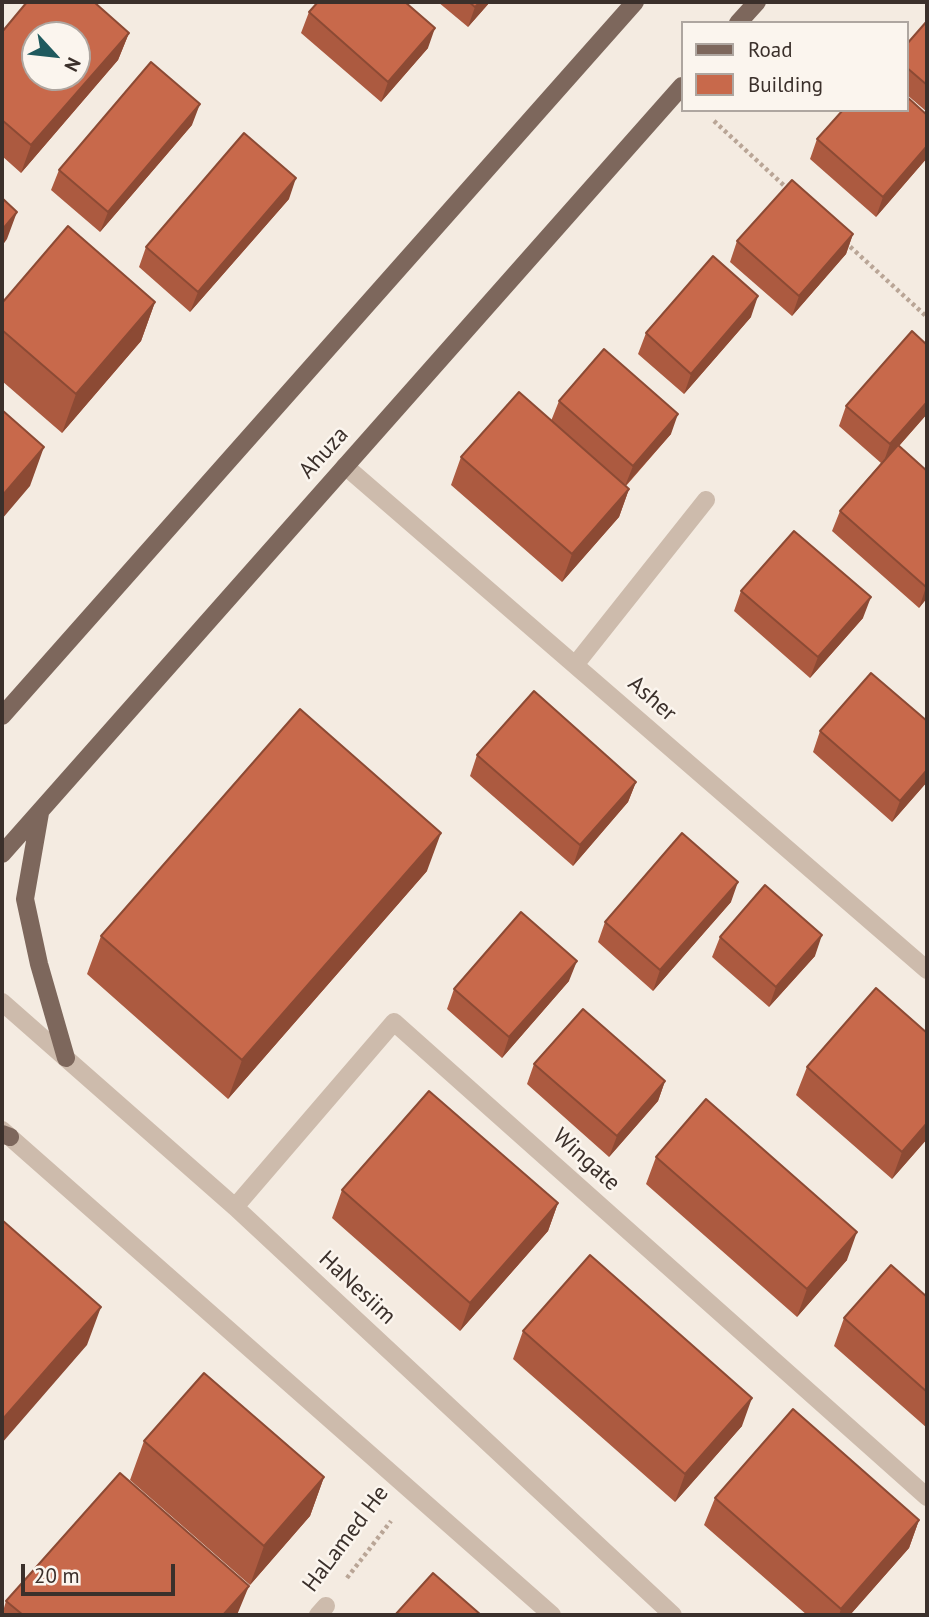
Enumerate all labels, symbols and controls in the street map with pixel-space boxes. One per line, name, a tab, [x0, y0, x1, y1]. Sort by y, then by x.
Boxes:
north arrow	[21, 21, 91, 91]
legend	[680, 21, 908, 112]
text: Road	[748, 36, 792, 63]
text: N	[59, 54, 86, 76]
text: Building	[748, 71, 823, 98]
street label: Ahuza	[294, 421, 354, 485]
street label: Asher	[622, 670, 682, 728]
street label: Wingate	[547, 1123, 625, 1197]
street label: HaNesiim	[313, 1246, 401, 1330]
street label: HaLamed He	[297, 1480, 395, 1598]
scale bar	[24, 1550, 178, 1594]
text: 20 m	[34, 1562, 80, 1589]

